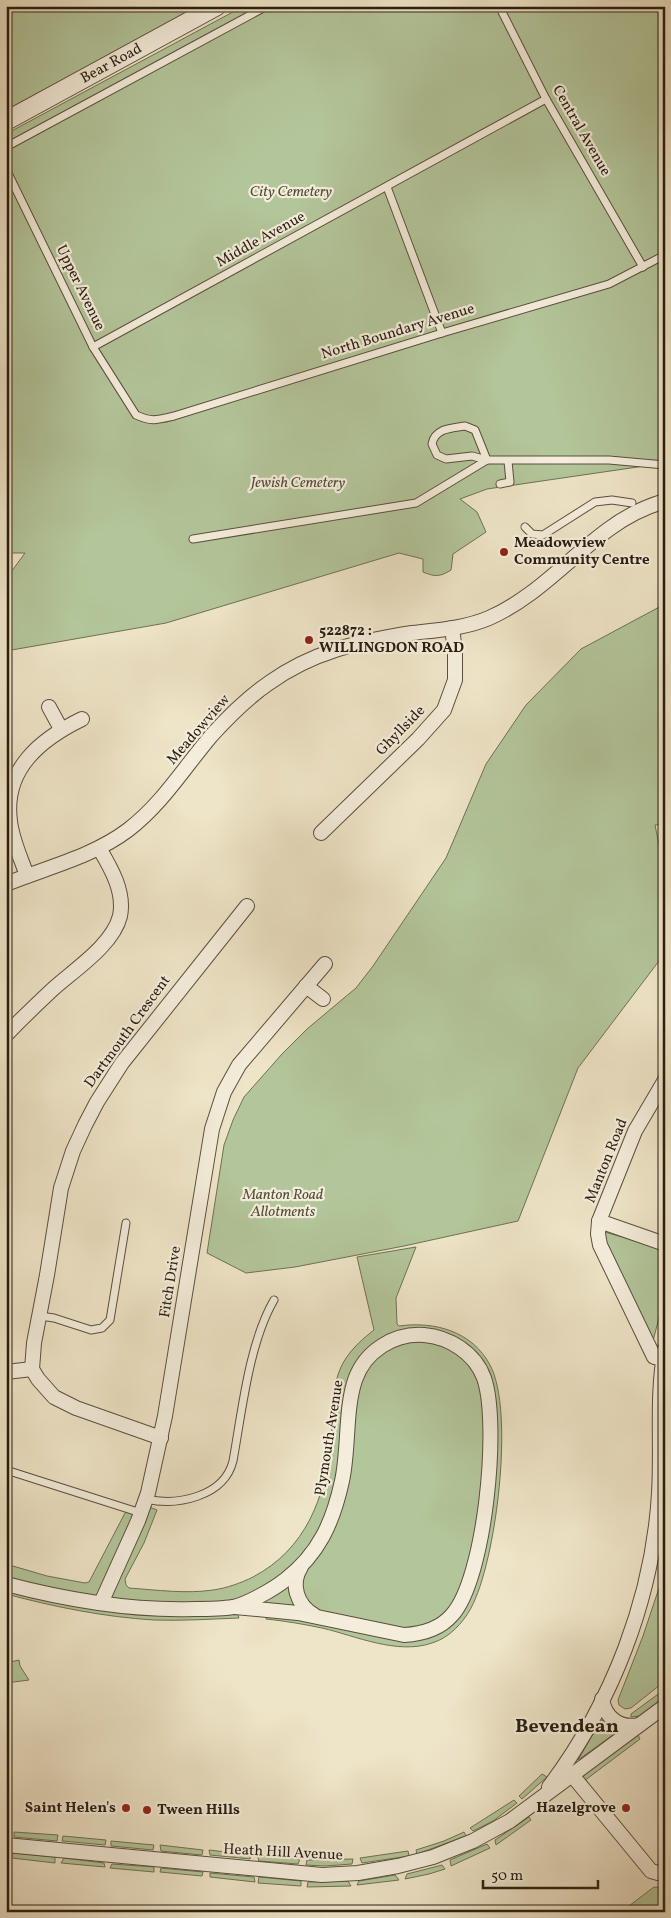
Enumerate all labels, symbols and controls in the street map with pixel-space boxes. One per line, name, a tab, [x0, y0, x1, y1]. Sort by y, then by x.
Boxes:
street label: Bear Road	[77, 38, 146, 89]
street label: Central Avenue	[547, 82, 615, 180]
park label: City Cemetery	[250, 182, 332, 203]
street label: Middle Avenue	[213, 207, 309, 273]
street label: Upper Avenue	[50, 242, 110, 334]
street label: North Boundary Avenue	[319, 299, 477, 365]
park label: Jewish Cemetery	[249, 473, 346, 494]
place label: Meadowview Community Centre	[514, 533, 650, 571]
marker: Meadowview Community Centre	[498, 546, 510, 558]
place label: 522872 : WILLINGDON ROAD	[319, 621, 464, 659]
marker: 522872 : WILLINGDON ROAD	[303, 634, 315, 646]
street label: Meadowview	[162, 690, 236, 770]
street label: Ghyllside	[372, 701, 430, 761]
street label: Dartmouth Crescent	[80, 971, 176, 1093]
street label: Manton Road	[581, 1116, 633, 1206]
park label: Manton Road Allotments	[242, 1185, 323, 1223]
street label: Fitch Drive	[155, 1245, 187, 1319]
street label: Plymouth Avenue	[310, 1378, 350, 1498]
district label: Bevendean	[515, 1713, 619, 1741]
place label: Saint Helen's	[25, 1798, 116, 1819]
place label: Hazelgrove	[536, 1798, 616, 1819]
place label: Tween Hills	[157, 1800, 240, 1821]
marker: Saint Helen's	[120, 1802, 132, 1814]
marker: Hazelgrove	[620, 1802, 632, 1814]
marker: Tween Hills	[141, 1804, 153, 1816]
street label: Heath Hill Avenue	[223, 1839, 343, 1867]
scale bar	[483, 1858, 598, 1890]
text: 50 m	[491, 1866, 523, 1887]

